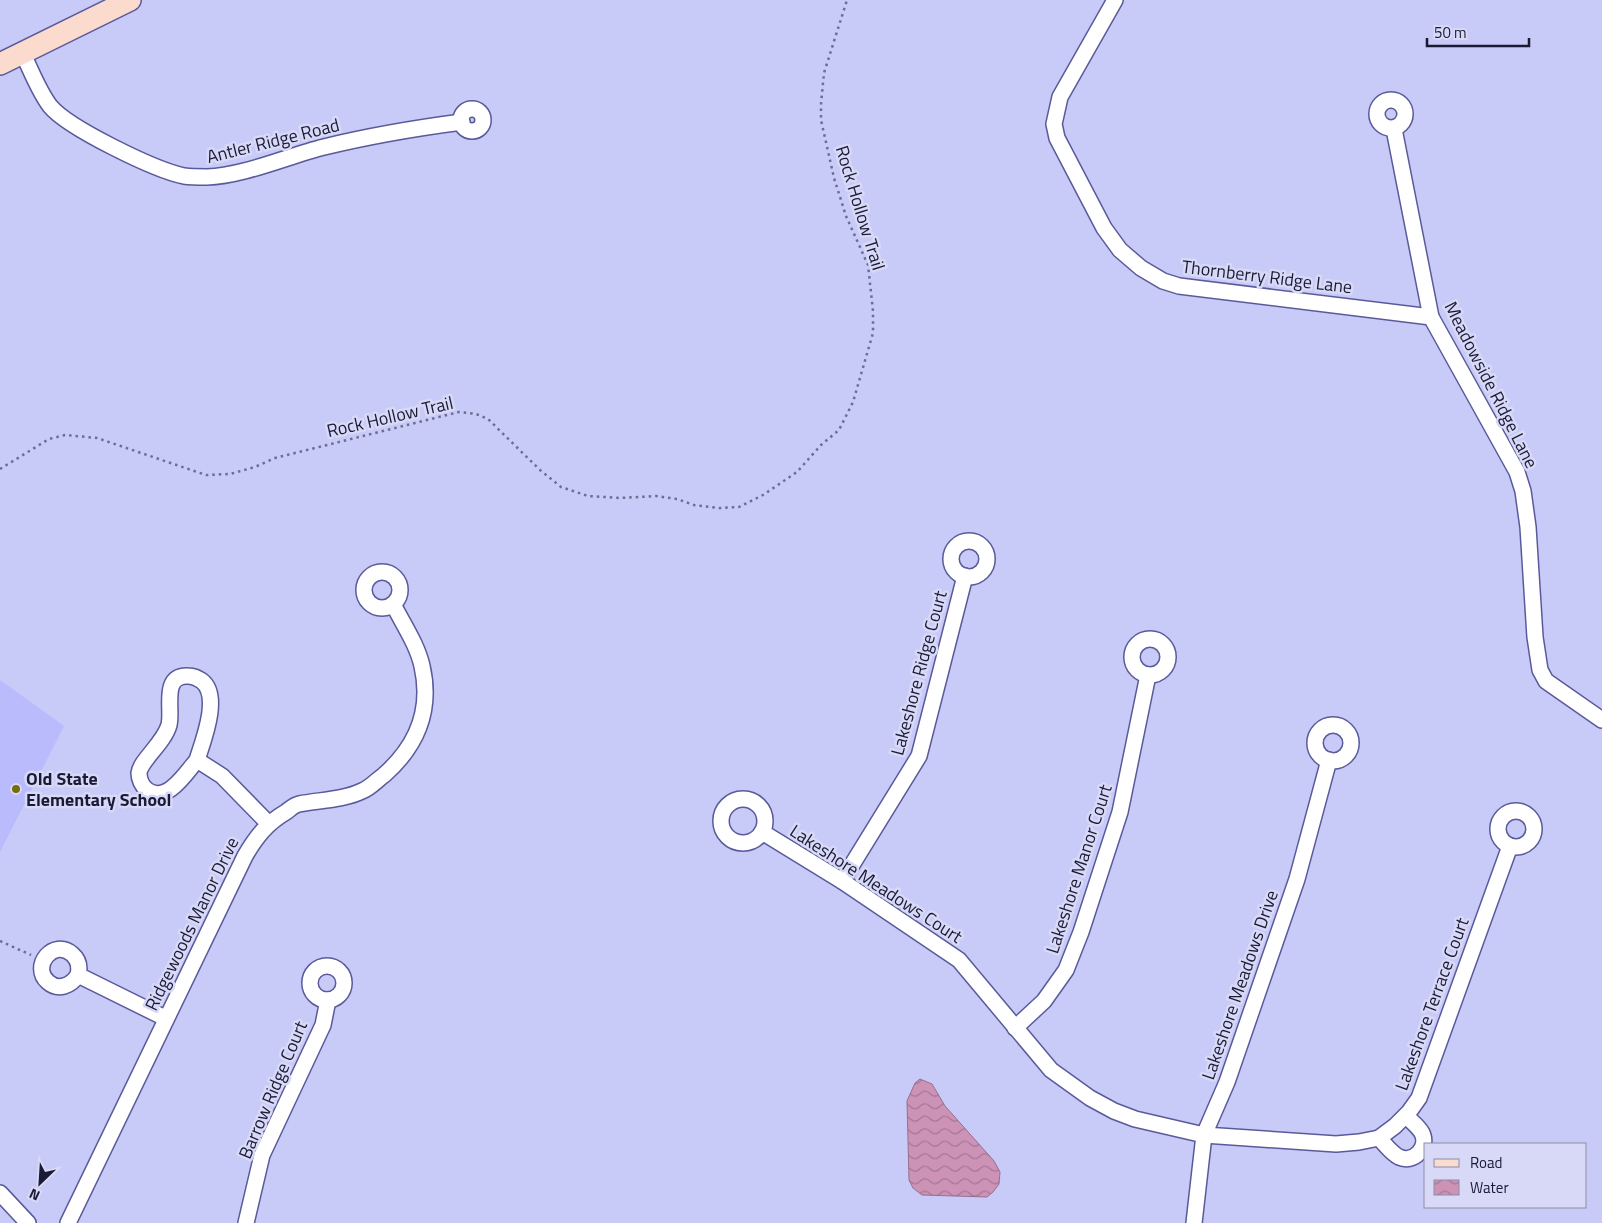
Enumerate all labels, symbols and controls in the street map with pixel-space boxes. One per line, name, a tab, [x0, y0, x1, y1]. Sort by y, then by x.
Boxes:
scale bar	[1427, 15, 1530, 47]
text: 50 m	[1434, 21, 1467, 44]
street label: Antler Ridge Road	[204, 111, 342, 170]
street label: Rock Hollow Trail	[829, 142, 892, 274]
street label: Thornberry Ridge Lane	[1180, 253, 1354, 300]
street label: Meadowside Ridge Lane	[1438, 297, 1545, 473]
street label: Rock Hollow Trail	[324, 389, 456, 444]
street label: Lakeshore Ridge Court	[883, 587, 954, 758]
place label: Old State Elementary School	[26, 765, 171, 813]
street label: Lakeshore Manor Court	[1038, 780, 1119, 957]
marker: Old State Elementary School	[10, 783, 22, 795]
street label: Lakeshore Meadows Court	[785, 818, 968, 950]
street label: Ridgewoods Manor Drive	[138, 832, 245, 1015]
street label: Lakeshore Meadows Drive	[1194, 886, 1285, 1083]
street label: Lakeshore Terrace Court	[1388, 913, 1476, 1094]
street label: Barrow Ridge Court	[231, 1016, 314, 1163]
legend	[1424, 1143, 1587, 1208]
text: Road	[1470, 1151, 1502, 1174]
north arrow	[15, 1158, 65, 1208]
text: Water	[1470, 1176, 1509, 1199]
text: N	[25, 1184, 43, 1207]

